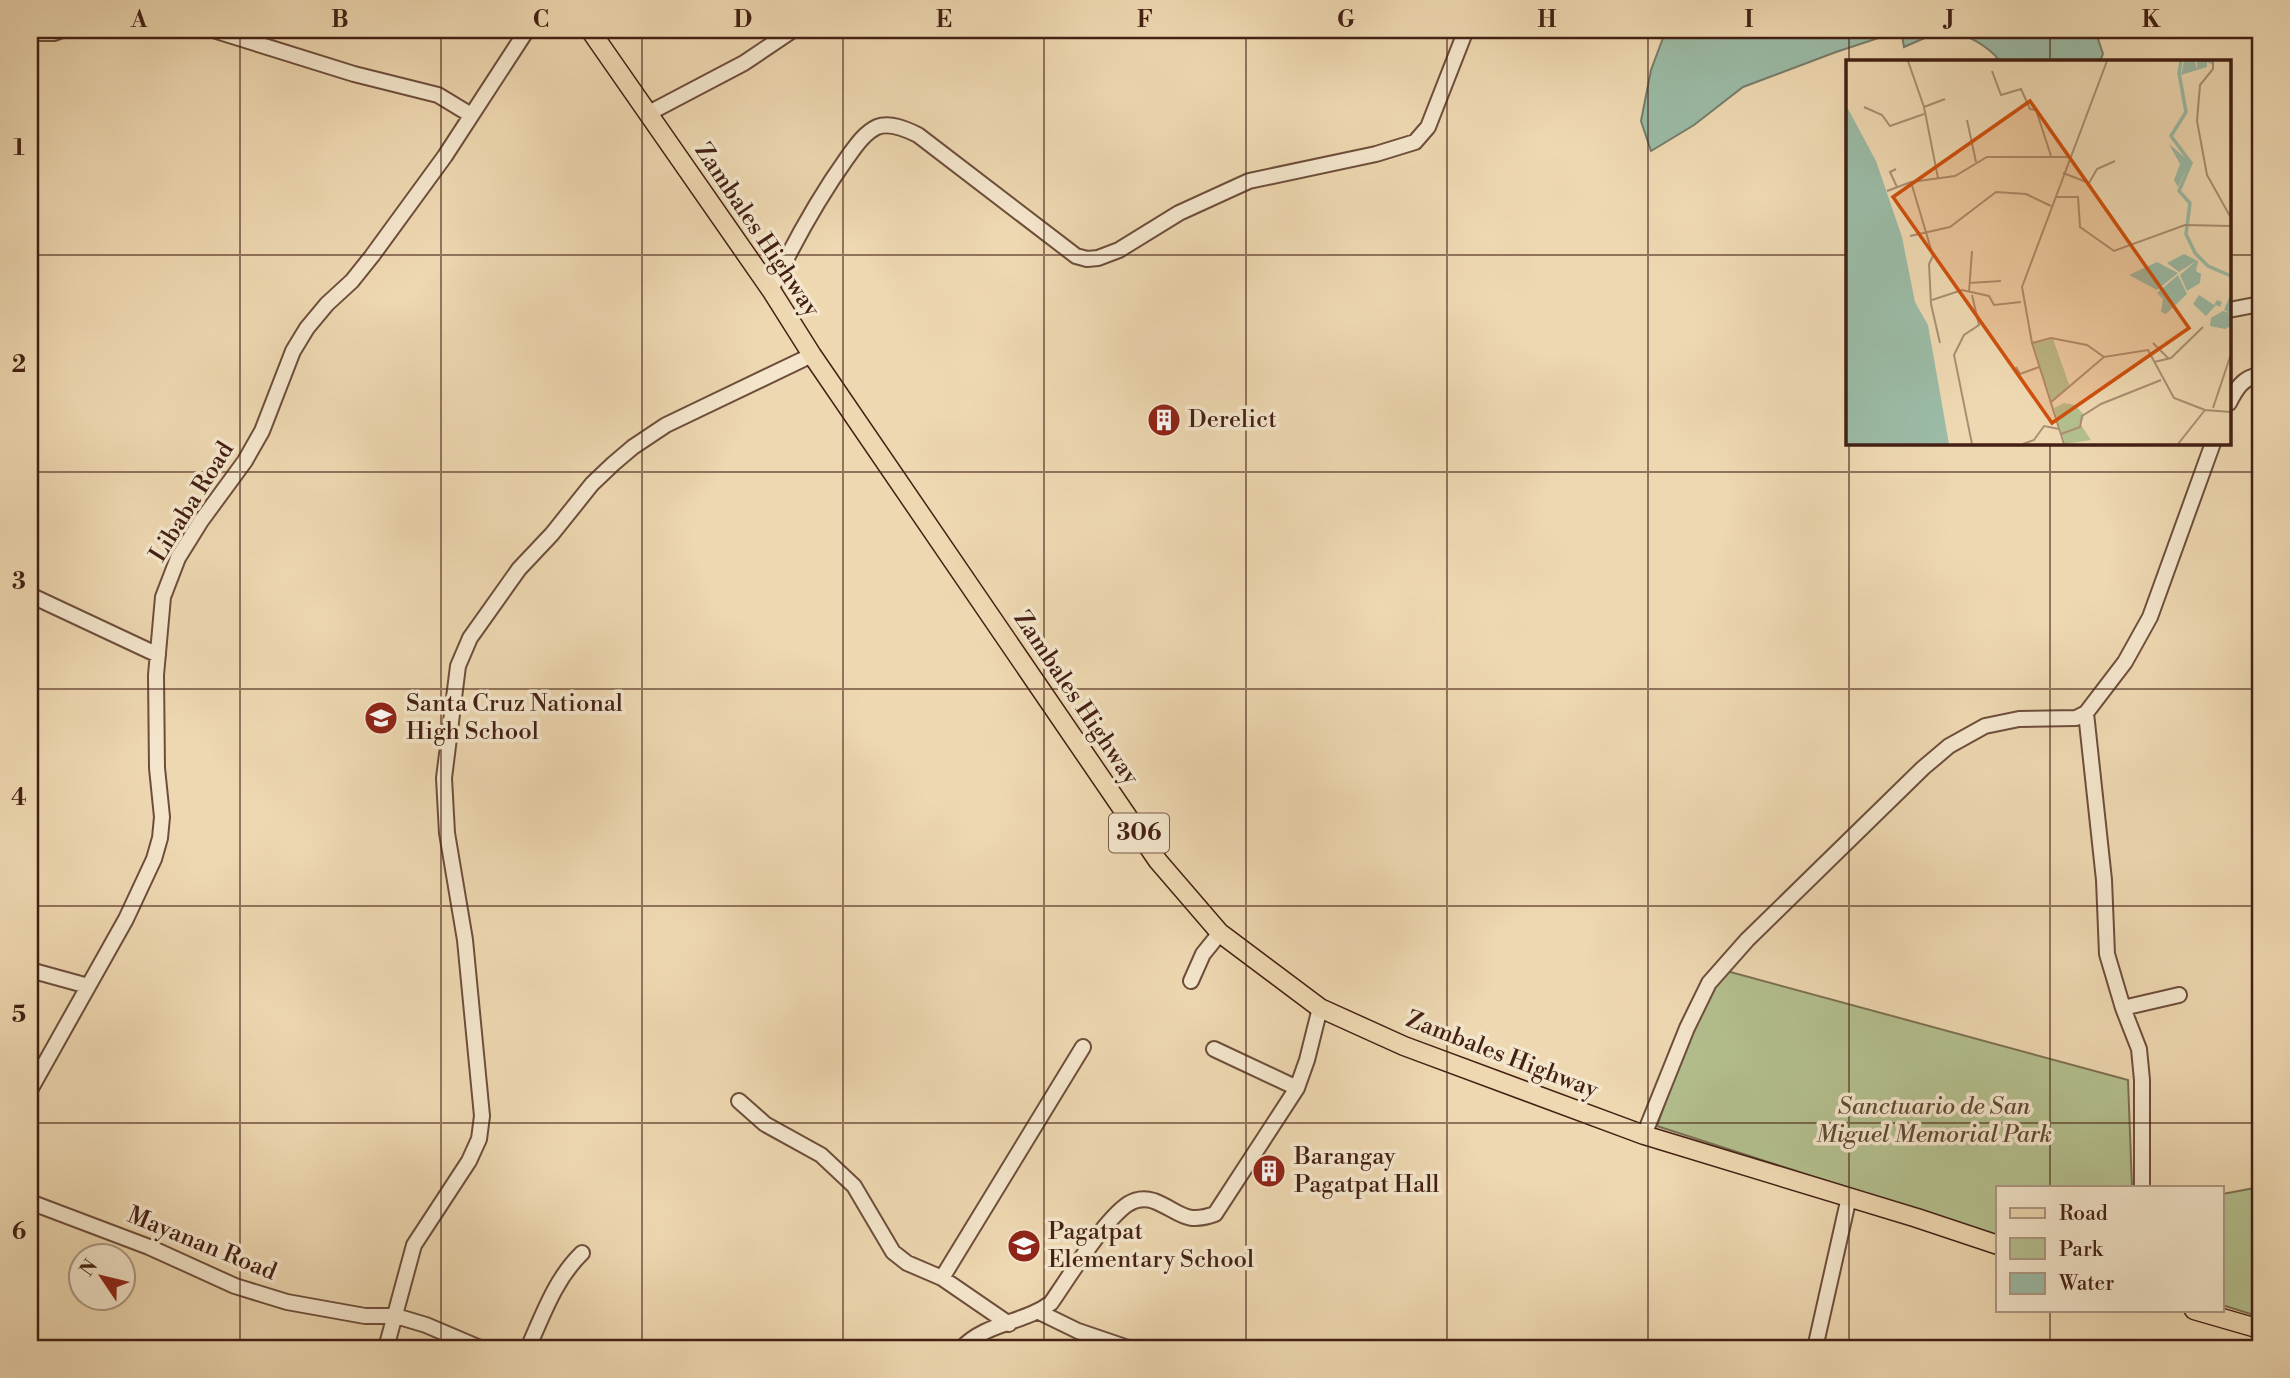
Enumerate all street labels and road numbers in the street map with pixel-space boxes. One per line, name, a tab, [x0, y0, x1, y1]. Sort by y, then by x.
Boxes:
street label: Zambales Highway	[688, 137, 826, 323]
street label: Libaba Road	[143, 436, 241, 568]
street label: Zambales Highway	[1007, 605, 1145, 791]
road number: 306	[1109, 814, 1169, 852]
street label: Zambales Highway	[1402, 1005, 1603, 1106]
street label: Mayanan Road	[123, 1200, 281, 1288]

